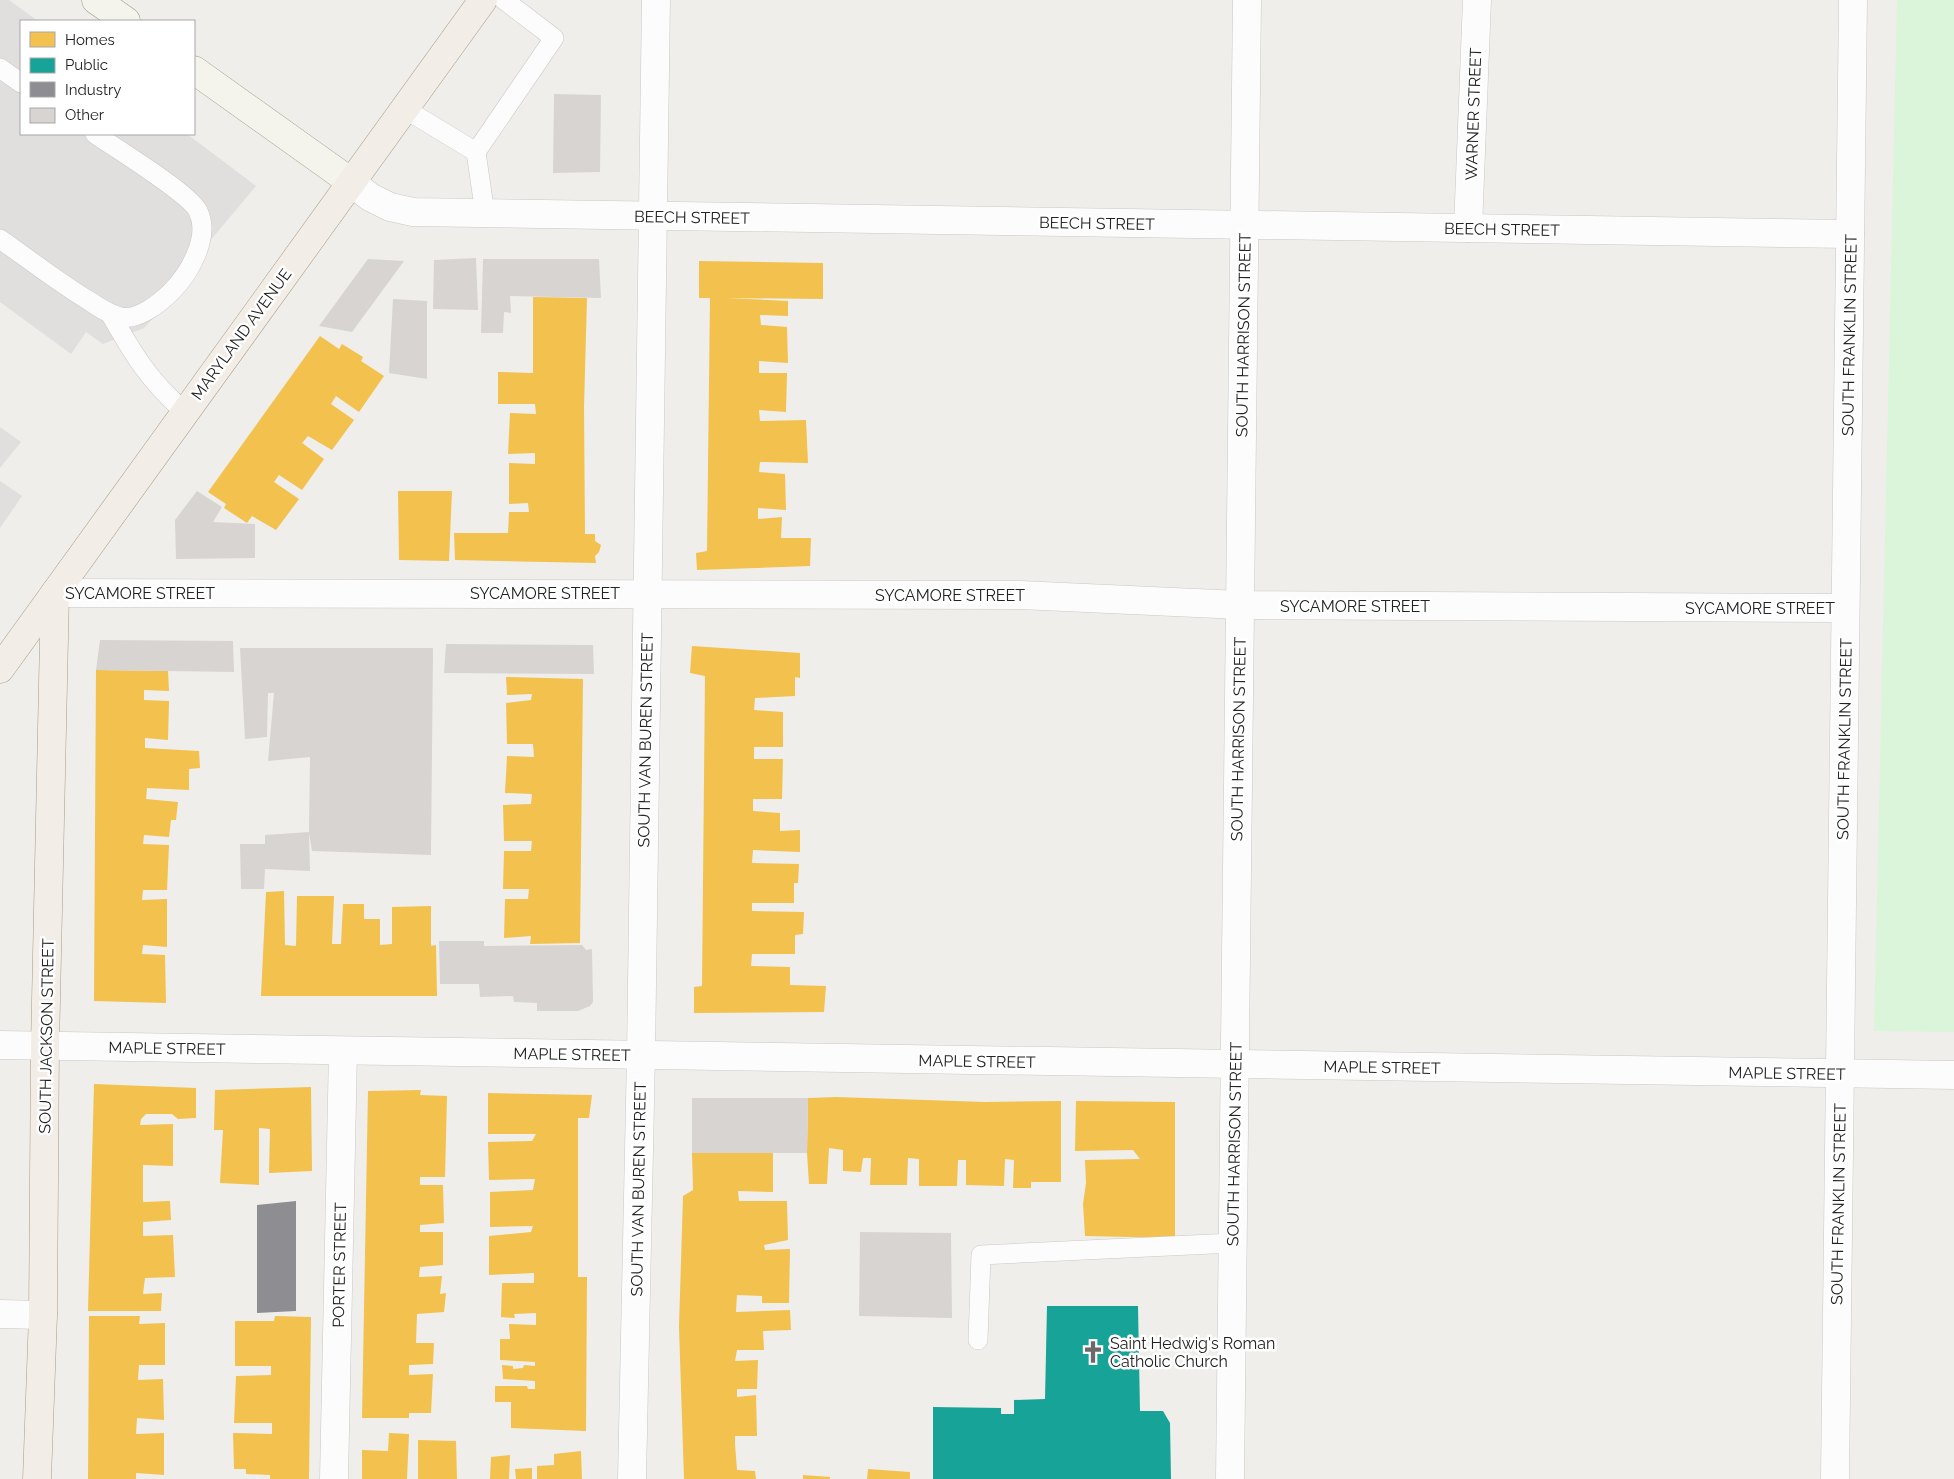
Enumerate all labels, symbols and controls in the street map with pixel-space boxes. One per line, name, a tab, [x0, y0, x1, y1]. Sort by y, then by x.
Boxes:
legend	[20, 20, 195, 135]
text: Homes	[65, 31, 115, 49]
street label: WARNER STREET	[1462, 47, 1485, 181]
text: Public	[65, 56, 108, 74]
text: Industry	[65, 81, 121, 99]
text: Other	[65, 106, 105, 124]
street label: BEECH STREET	[634, 207, 750, 228]
street label: BEECH STREET	[1039, 213, 1155, 234]
street label: BEECH STREET	[1444, 219, 1560, 240]
street label: SOUTH HARRISON STREET	[1232, 232, 1255, 437]
street label: SOUTH FRANKLIN STREET	[1838, 234, 1861, 436]
street label: MARYLAND AVENUE	[187, 265, 296, 404]
street label: SYCAMORE STREET	[65, 584, 215, 603]
street label: SYCAMORE STREET	[470, 584, 620, 603]
street label: SYCAMORE STREET	[875, 586, 1025, 605]
street label: SYCAMORE STREET	[1280, 597, 1430, 616]
street label: SYCAMORE STREET	[1685, 599, 1835, 618]
street label: SOUTH VAN BUREN STREET	[634, 632, 657, 847]
street label: SOUTH HARRISON STREET	[1227, 636, 1250, 841]
street label: SOUTH FRANKLIN STREET	[1833, 638, 1856, 840]
street label: SOUTH JACKSON STREET	[35, 938, 58, 1134]
street label: MAPLE STREET	[108, 1038, 226, 1059]
street label: SOUTH HARRISON STREET	[1223, 1041, 1246, 1246]
street label: MAPLE STREET	[513, 1044, 631, 1065]
street label: MAPLE STREET	[918, 1051, 1036, 1072]
street label: MAPLE STREET	[1323, 1057, 1441, 1078]
street label: MAPLE STREET	[1728, 1063, 1846, 1084]
street label: SOUTH VAN BUREN STREET	[627, 1081, 650, 1296]
street label: SOUTH FRANKLIN STREET	[1827, 1103, 1850, 1305]
street label: PORTER STREET	[329, 1202, 350, 1328]
place label: Saint Hedwig's Roman Catholic Church	[1110, 1334, 1275, 1371]
church icon: Saint Hedwig's Roman Catholic Church	[1080, 1339, 1106, 1365]

